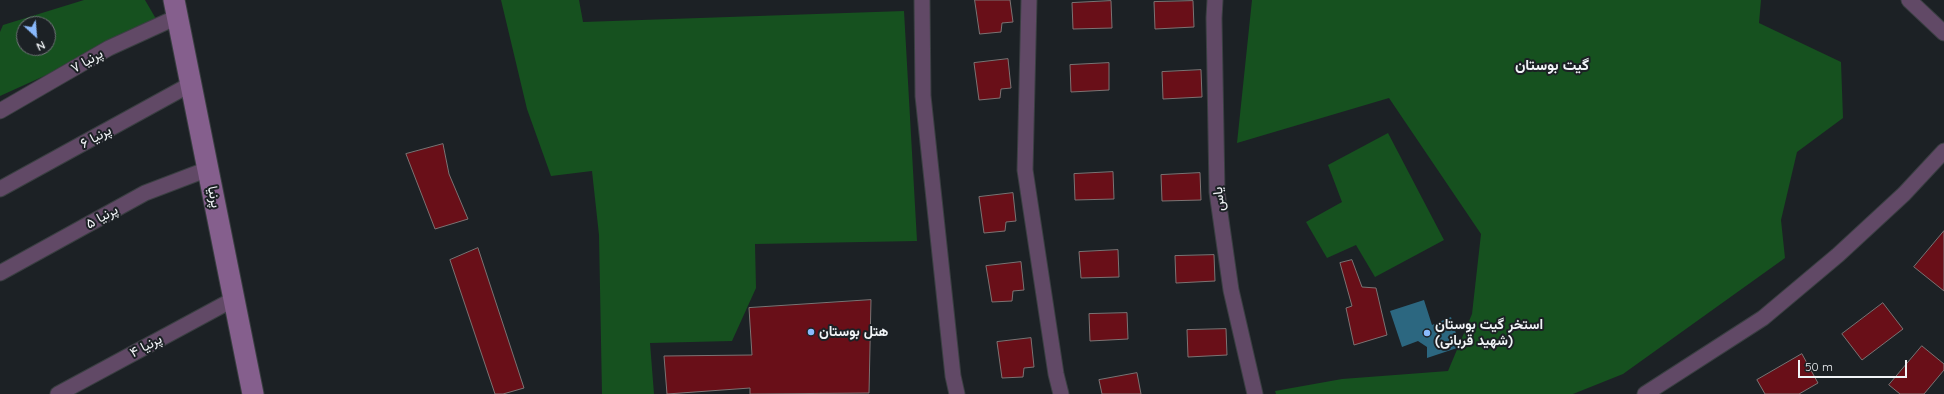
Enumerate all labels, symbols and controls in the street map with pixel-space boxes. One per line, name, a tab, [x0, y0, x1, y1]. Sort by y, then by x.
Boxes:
north arrow	[16, 16, 56, 56]
text: N	[34, 38, 48, 54]
street label: پرنیا ۷	[68, 45, 106, 77]
district label: گیت بوستان	[1515, 56, 1589, 74]
street label: پرنیا ۶	[78, 122, 114, 152]
street label: پرنیا	[204, 185, 224, 209]
street label: یاس	[1209, 186, 1229, 212]
street label: پرنیا ۵	[83, 201, 121, 233]
place label: استخر گیت بوستان (شهید قربانی)	[1435, 317, 1543, 350]
place label: هتل بوستان	[819, 324, 888, 340]
marker: هتل بوستان	[806, 327, 816, 337]
marker: استخر گیت بوستان (شهید قربانی)	[1422, 328, 1432, 338]
street label: پرنیا ۴	[127, 331, 165, 361]
scale bar	[1800, 352, 1909, 378]
text: 50 m	[1805, 359, 1833, 374]

